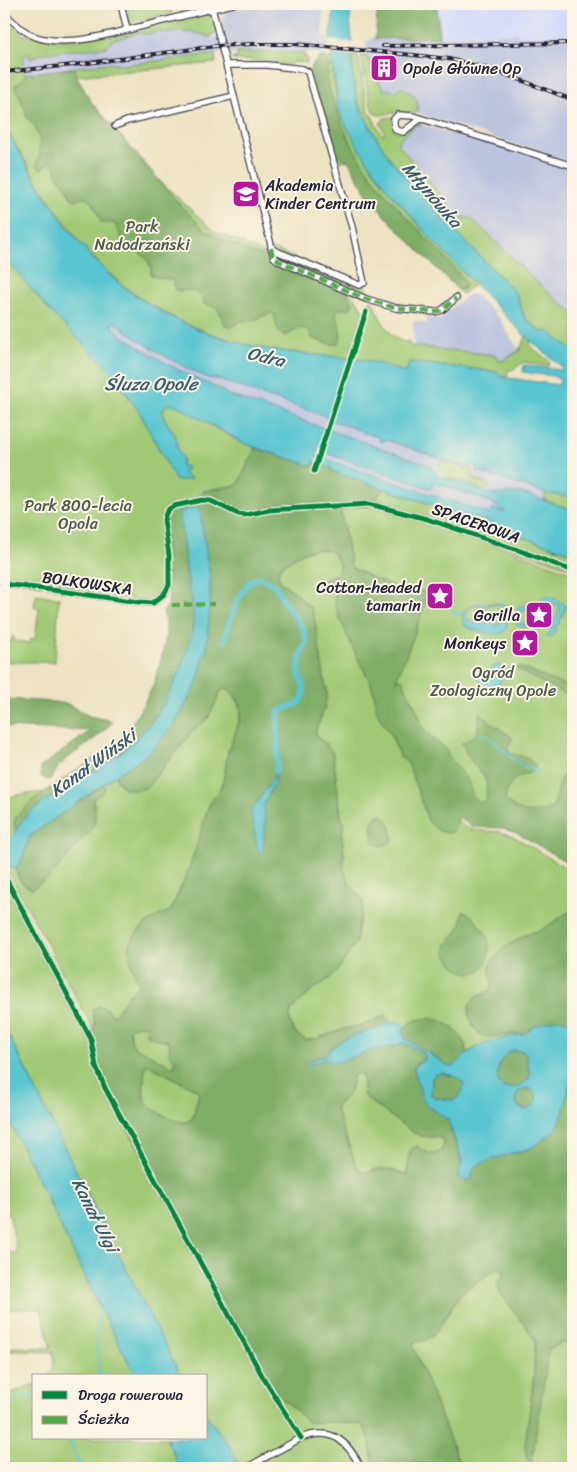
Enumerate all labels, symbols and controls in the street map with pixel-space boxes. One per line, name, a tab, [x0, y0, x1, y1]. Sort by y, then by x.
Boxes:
building icon: Opole Główne Op	[369, 53, 399, 83]
place label: Opole Główne Op	[403, 54, 522, 83]
water label: Młynówka	[394, 154, 472, 237]
place label: Akademia Kinder Centrum	[264, 171, 376, 218]
school or university icon: Akademia Kinder Centrum	[231, 179, 261, 209]
park label: Park Nadodrzański	[94, 212, 190, 259]
water label: Odra	[244, 337, 290, 377]
water label: Śluza Opole	[105, 368, 199, 400]
park label: Park 800-lecia Opola	[24, 491, 132, 538]
street label: SPACEROWA	[428, 494, 524, 552]
street label: BOLKOWSKA	[40, 562, 134, 604]
place label: Cotton-headed tamarin	[316, 573, 423, 620]
place icon: Cotton-headed tamarin	[425, 581, 455, 611]
place icon: Gorilla	[524, 600, 554, 630]
place label: Gorilla	[474, 601, 520, 630]
place icon: Monkeys	[510, 628, 540, 658]
place label: Monkeys	[444, 629, 507, 658]
park label: Ogród Zoologiczny Opole	[430, 658, 556, 705]
water label: Kanał Wiński	[43, 718, 146, 806]
water label: Kanał Ulgi	[62, 1172, 129, 1262]
legend	[32, 1374, 208, 1440]
text: Droga rowerowa	[78, 1382, 184, 1408]
text: Ścieżka	[78, 1406, 130, 1432]

